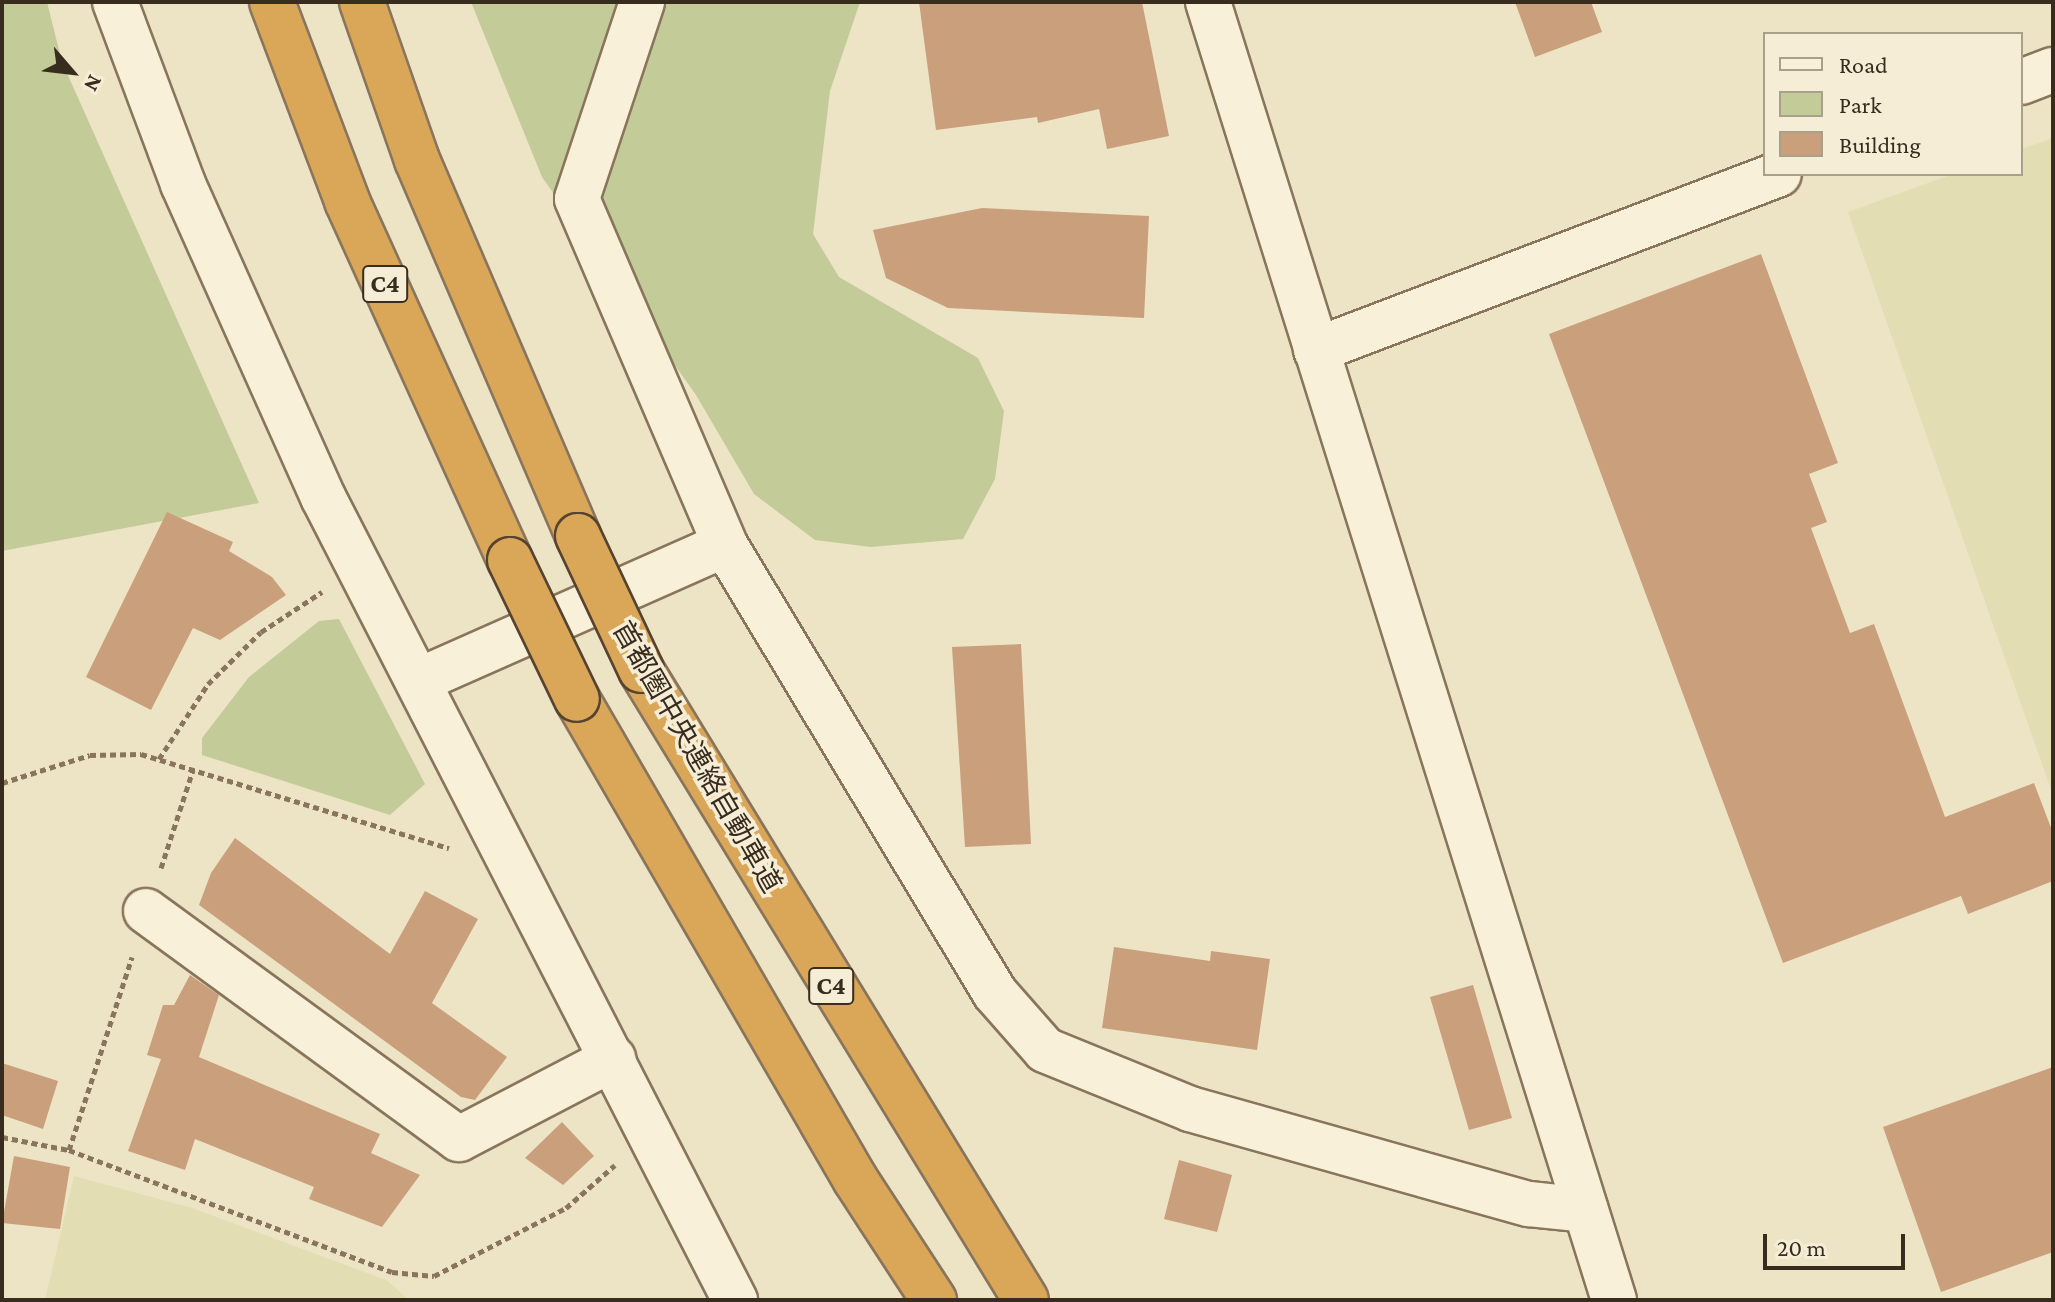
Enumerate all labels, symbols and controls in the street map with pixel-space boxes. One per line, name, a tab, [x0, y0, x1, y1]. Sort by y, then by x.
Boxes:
north arrow	[32, 32, 112, 112]
legend	[1763, 32, 2023, 176]
text: Road	[1839, 51, 1888, 78]
text: N	[79, 71, 108, 96]
text: Park	[1839, 91, 1882, 118]
text: Building	[1839, 131, 1921, 158]
road number: C4	[361, 262, 409, 306]
street label: 首都圏中央連絡自動車道	[605, 615, 789, 899]
road number: C4	[807, 964, 855, 1008]
scale bar	[1767, 1218, 1909, 1268]
text: 20 m	[1777, 1234, 1826, 1261]

